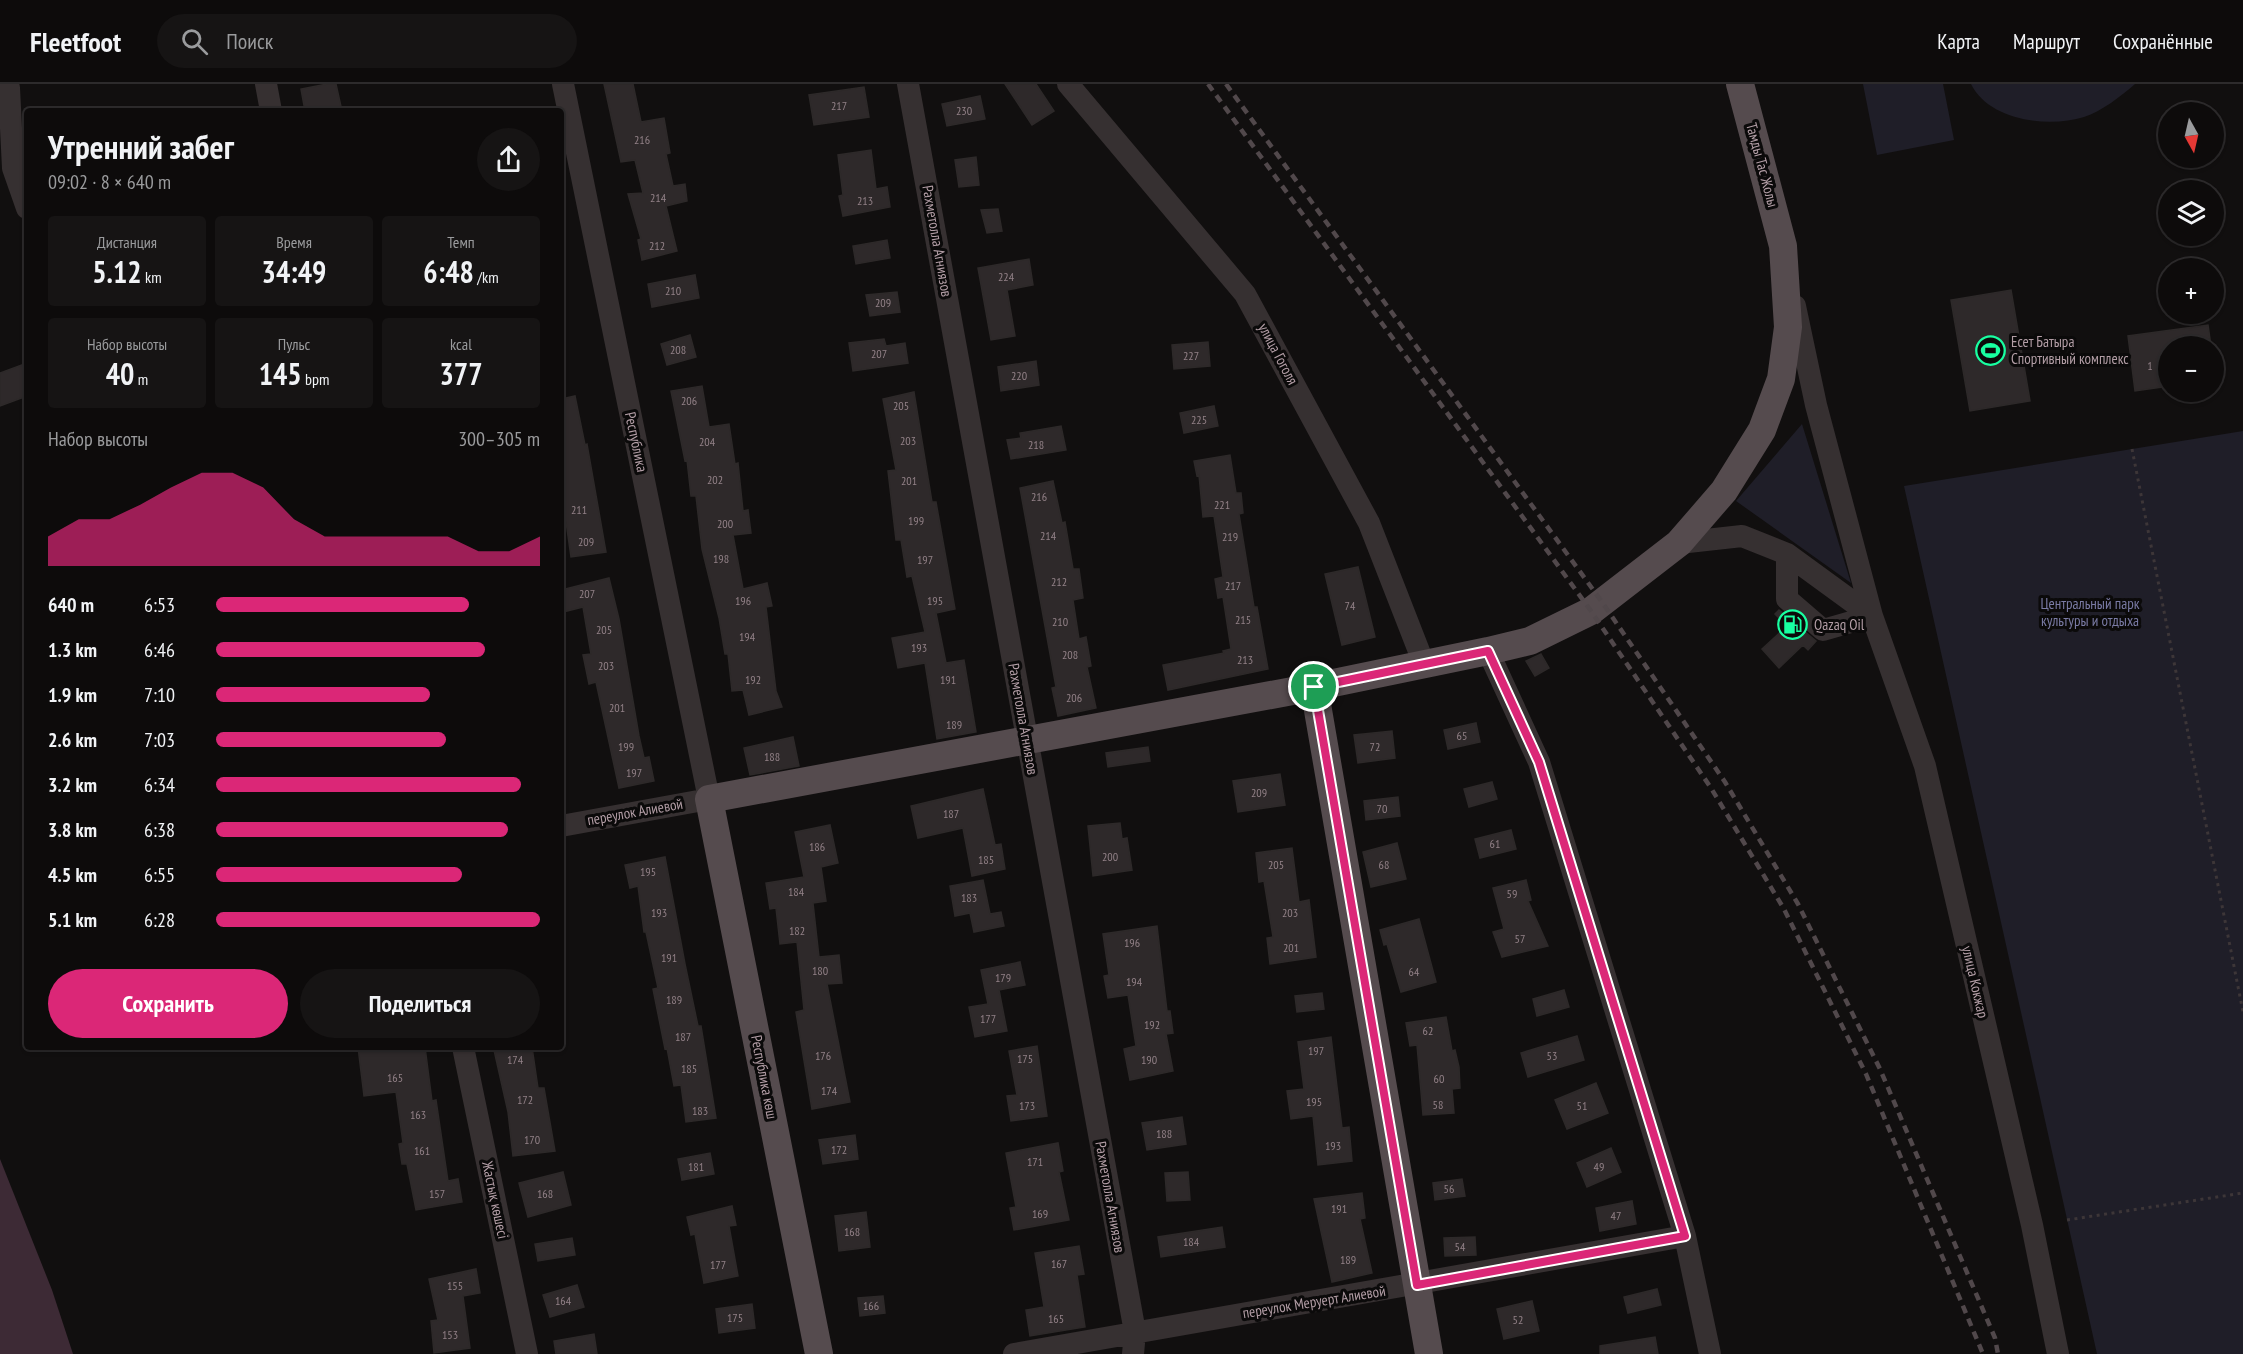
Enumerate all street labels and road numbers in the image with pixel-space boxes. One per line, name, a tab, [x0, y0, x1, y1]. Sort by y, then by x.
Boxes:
street label: Тамды Тас Жолы	[1742, 121, 1783, 209]
street label: Рахметолла Агниязов	[918, 184, 957, 298]
street label: улица Гоголя	[1254, 320, 1303, 388]
street label: Республика	[621, 410, 652, 474]
street label: Рахметолла Агниязов	[1004, 662, 1043, 776]
street label: переулок Алиевой	[586, 794, 684, 829]
street label: улица Кокжар	[1958, 944, 1993, 1020]
street label: Республика көш	[747, 1033, 782, 1121]
street label: Рахметолла Агниязов	[1091, 1140, 1130, 1254]
street label: Жастық көшесі	[478, 1158, 513, 1240]
street label: переулок Меруерт Алиевой	[1241, 1281, 1387, 1322]

